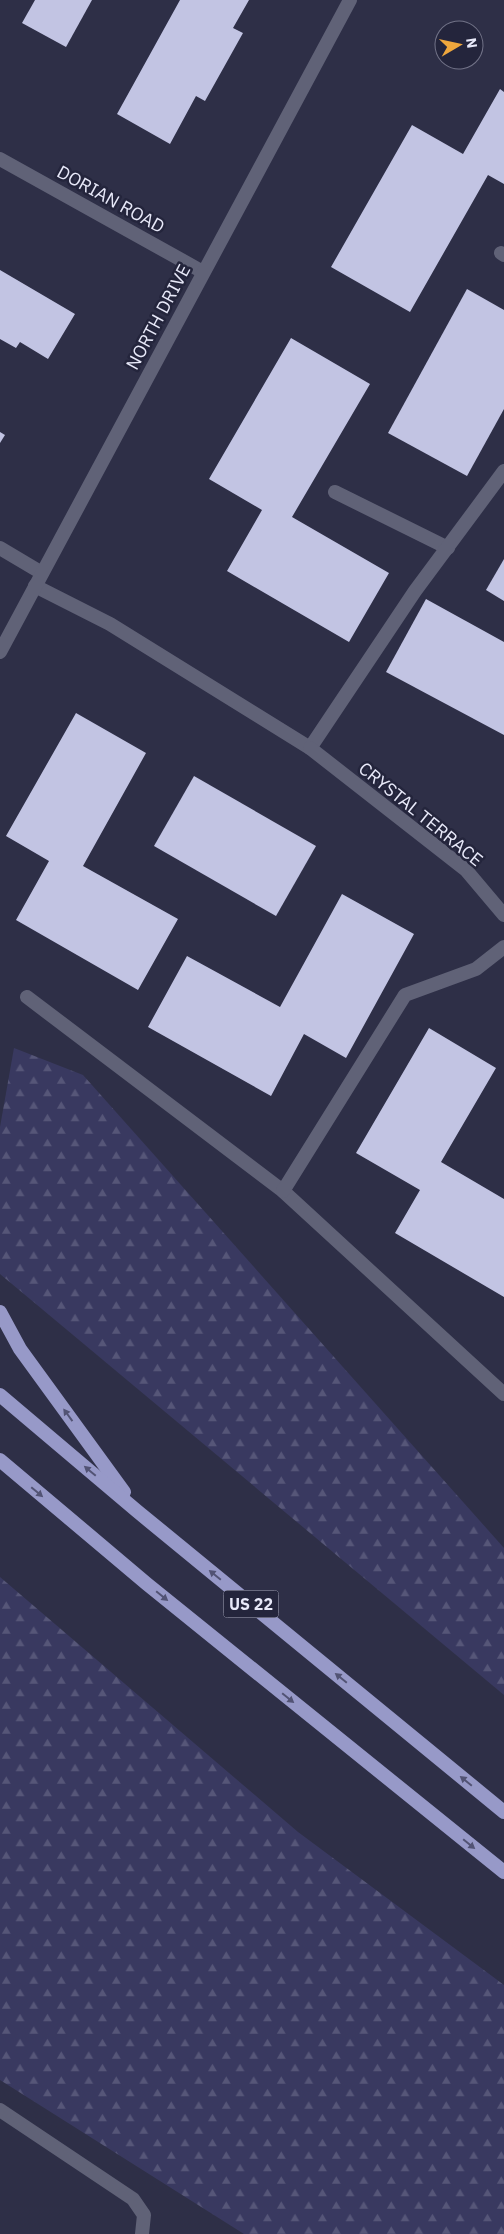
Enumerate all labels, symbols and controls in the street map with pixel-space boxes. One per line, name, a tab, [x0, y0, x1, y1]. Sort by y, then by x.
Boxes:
north arrow	[434, 20, 484, 70]
text: N	[462, 37, 482, 49]
street label: DORIAN ROAD	[53, 160, 169, 238]
street label: NORTH DRIVE	[121, 260, 195, 374]
street label: CRYSTAL TERRACE	[354, 757, 488, 871]
one-way arrow	[63, 1408, 73, 1422]
one-way arrow	[84, 1465, 96, 1477]
one-way arrow	[31, 1486, 44, 1497]
one-way arrow	[209, 1569, 222, 1580]
one-way arrow	[155, 1590, 168, 1601]
road number: US 22	[224, 1590, 278, 1618]
one-way arrow	[334, 1672, 347, 1683]
one-way arrow	[282, 1693, 295, 1704]
one-way arrow	[460, 1775, 473, 1786]
one-way arrow	[462, 1839, 475, 1850]

